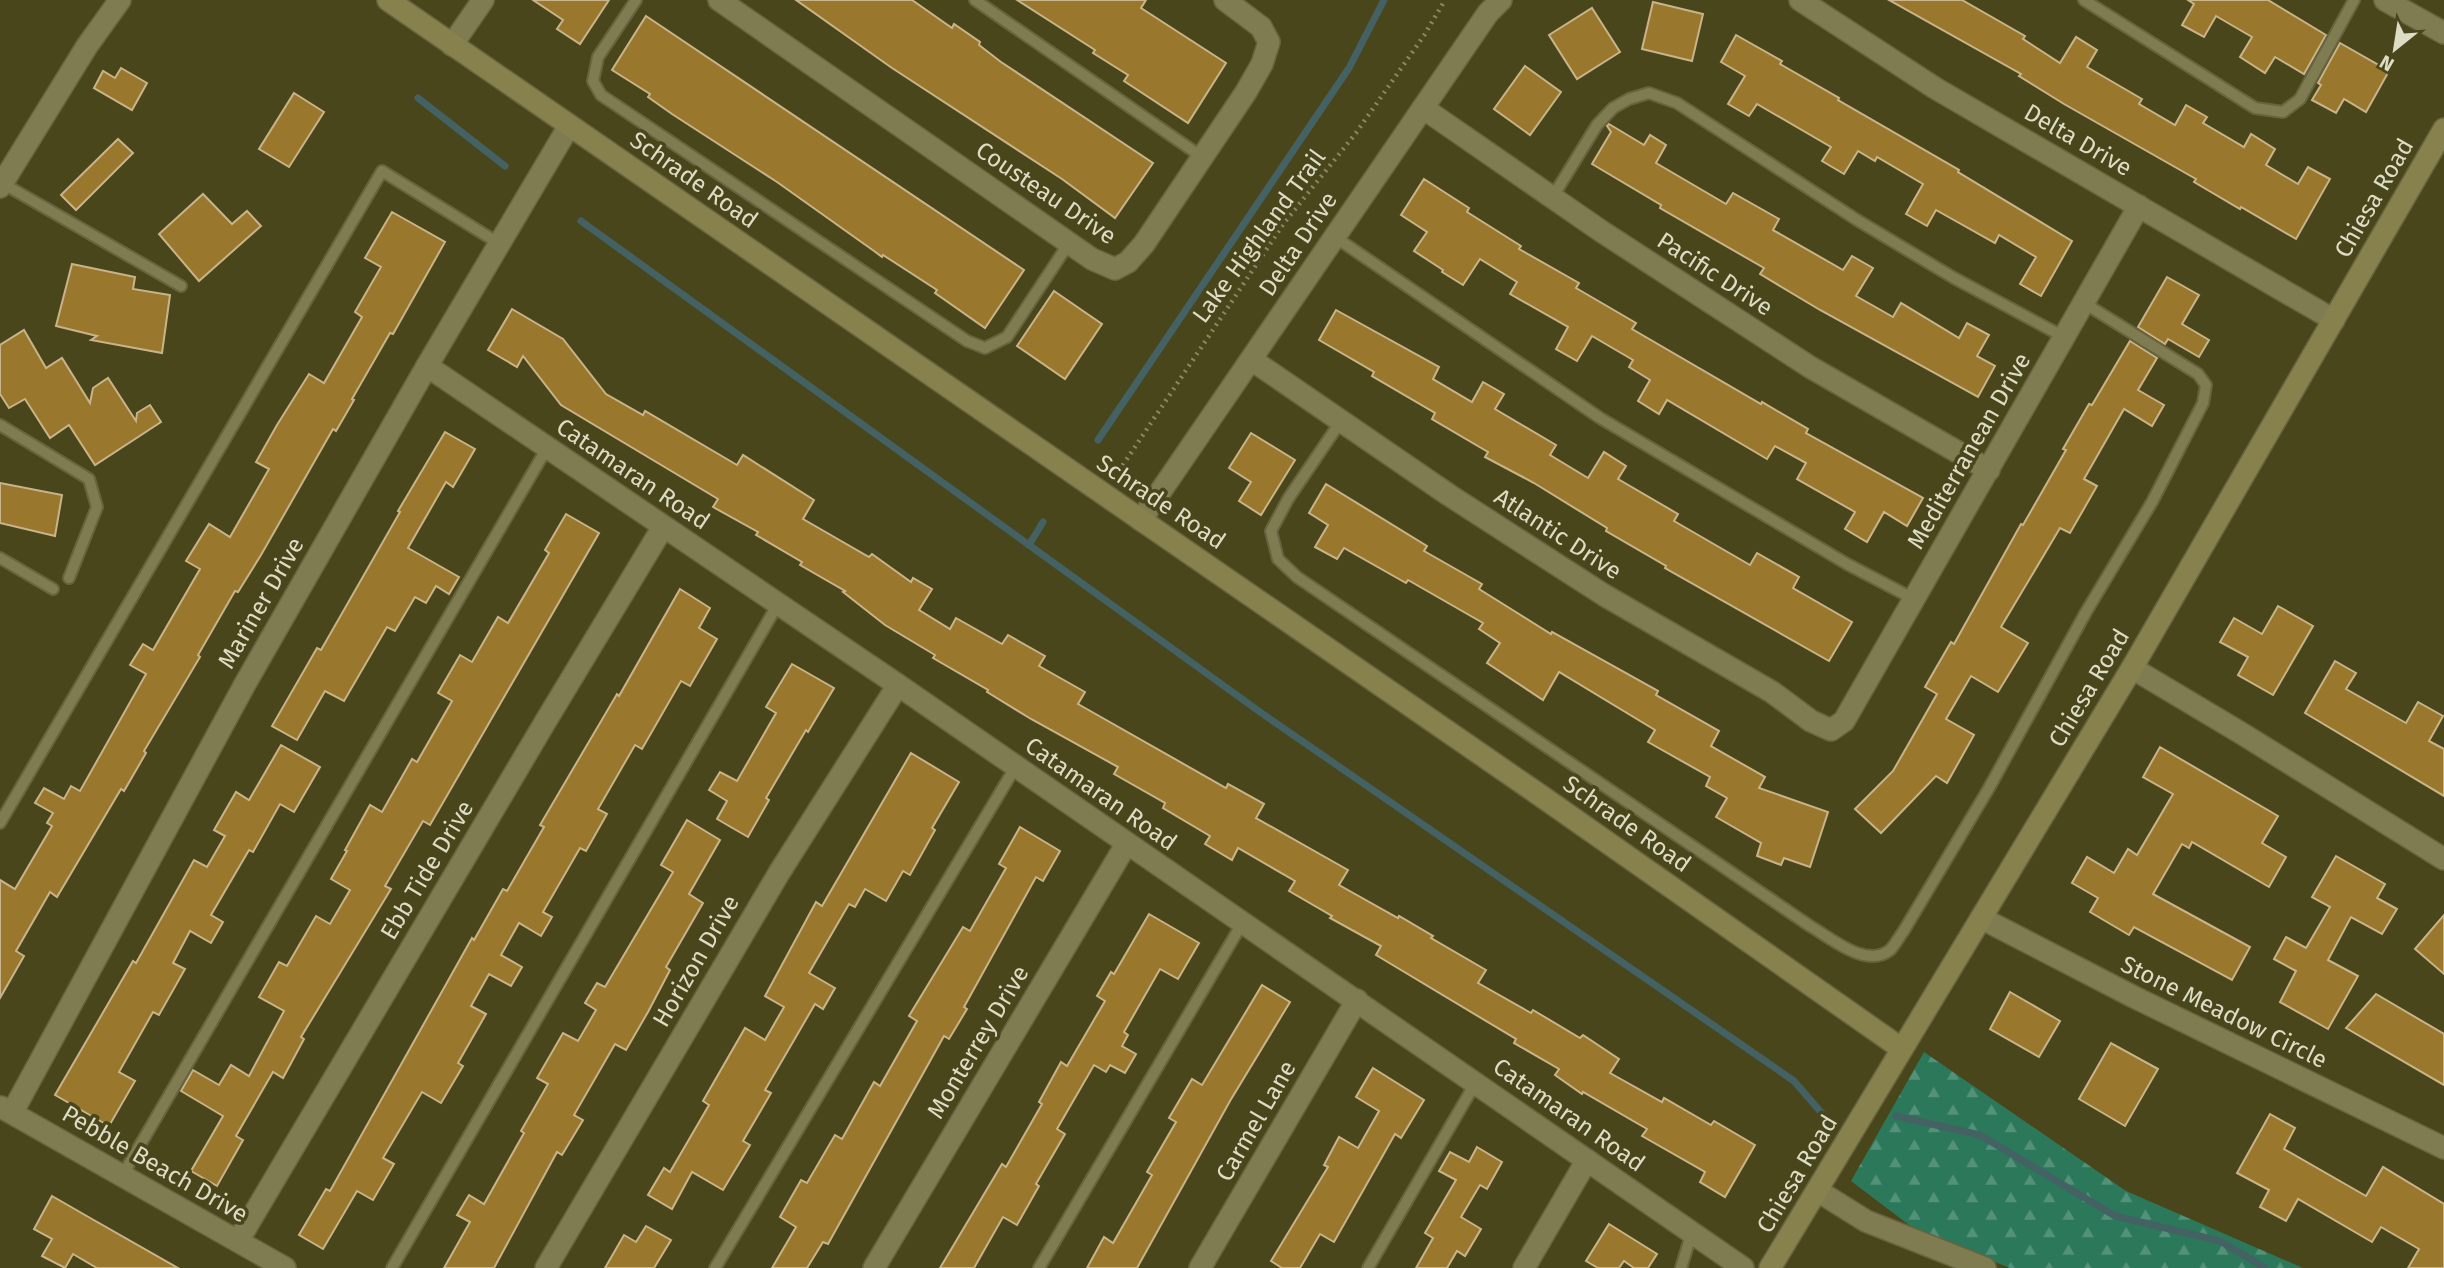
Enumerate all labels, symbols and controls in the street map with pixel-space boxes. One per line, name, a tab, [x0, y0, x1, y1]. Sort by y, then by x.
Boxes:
north arrow	[2360, 14, 2430, 84]
text: N	[2376, 50, 2398, 76]
street label: Delta Drive	[2019, 98, 2137, 182]
street label: Schrade Road	[625, 126, 763, 234]
street label: Chiesa Road	[2329, 133, 2419, 263]
street label: Cousteau Drive	[971, 136, 1121, 250]
street label: Lake Highland Trail	[1187, 144, 1331, 328]
street label: Delta Drive	[1253, 187, 1343, 301]
street label: Pacific Drive	[1652, 226, 1778, 322]
street label: Mediterranean Drive	[1901, 348, 2037, 554]
street label: Catamaran Road	[551, 412, 715, 536]
street label: Schrade Road	[1091, 449, 1231, 555]
street label: Atlantic Drive	[1489, 483, 1627, 585]
street label: Mariner Drive	[212, 532, 310, 674]
street label: Chiesa Road	[2043, 624, 2135, 752]
street label: Catamaran Road	[1020, 731, 1182, 857]
street label: Schrade Road	[1558, 770, 1696, 878]
street label: Ebb Tide Drive	[375, 796, 479, 944]
street label: Horizon Drive	[647, 890, 745, 1032]
street label: Stone Meadow Circle	[2116, 950, 2332, 1074]
street label: Monterrey Drive	[921, 960, 1035, 1124]
street label: Catamaran Road	[1488, 1052, 1650, 1178]
street label: Carmel Lane	[1210, 1056, 1302, 1186]
street label: Pebble Beach Drive	[57, 1099, 253, 1229]
street label: Chiesa Road	[1751, 1110, 1843, 1238]

